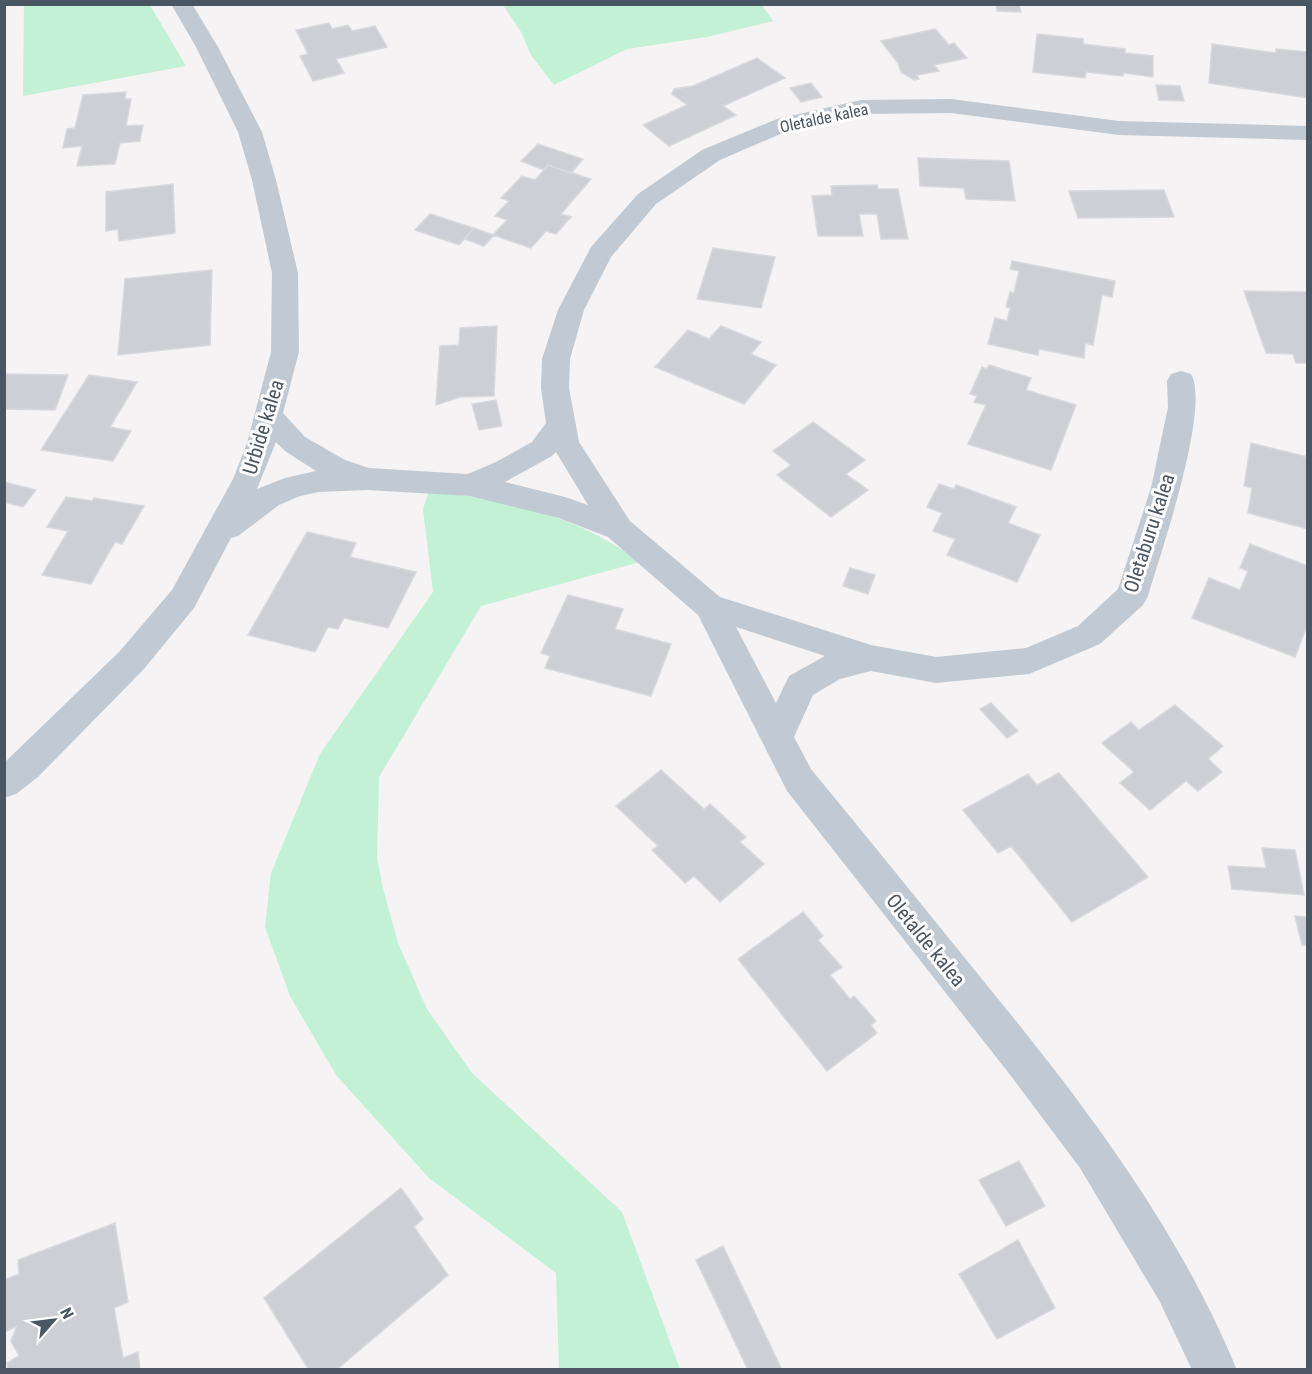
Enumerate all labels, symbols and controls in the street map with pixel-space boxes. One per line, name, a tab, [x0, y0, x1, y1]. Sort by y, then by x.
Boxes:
street label: Oletalde kalea	[778, 99, 870, 137]
street label: Urbide kalea	[237, 377, 289, 477]
street label: Oletaburu kalea	[1119, 471, 1179, 595]
street label: Oletalde kalea	[881, 889, 971, 991]
north arrow	[24, 1290, 84, 1350]
text: N	[56, 1304, 77, 1322]

